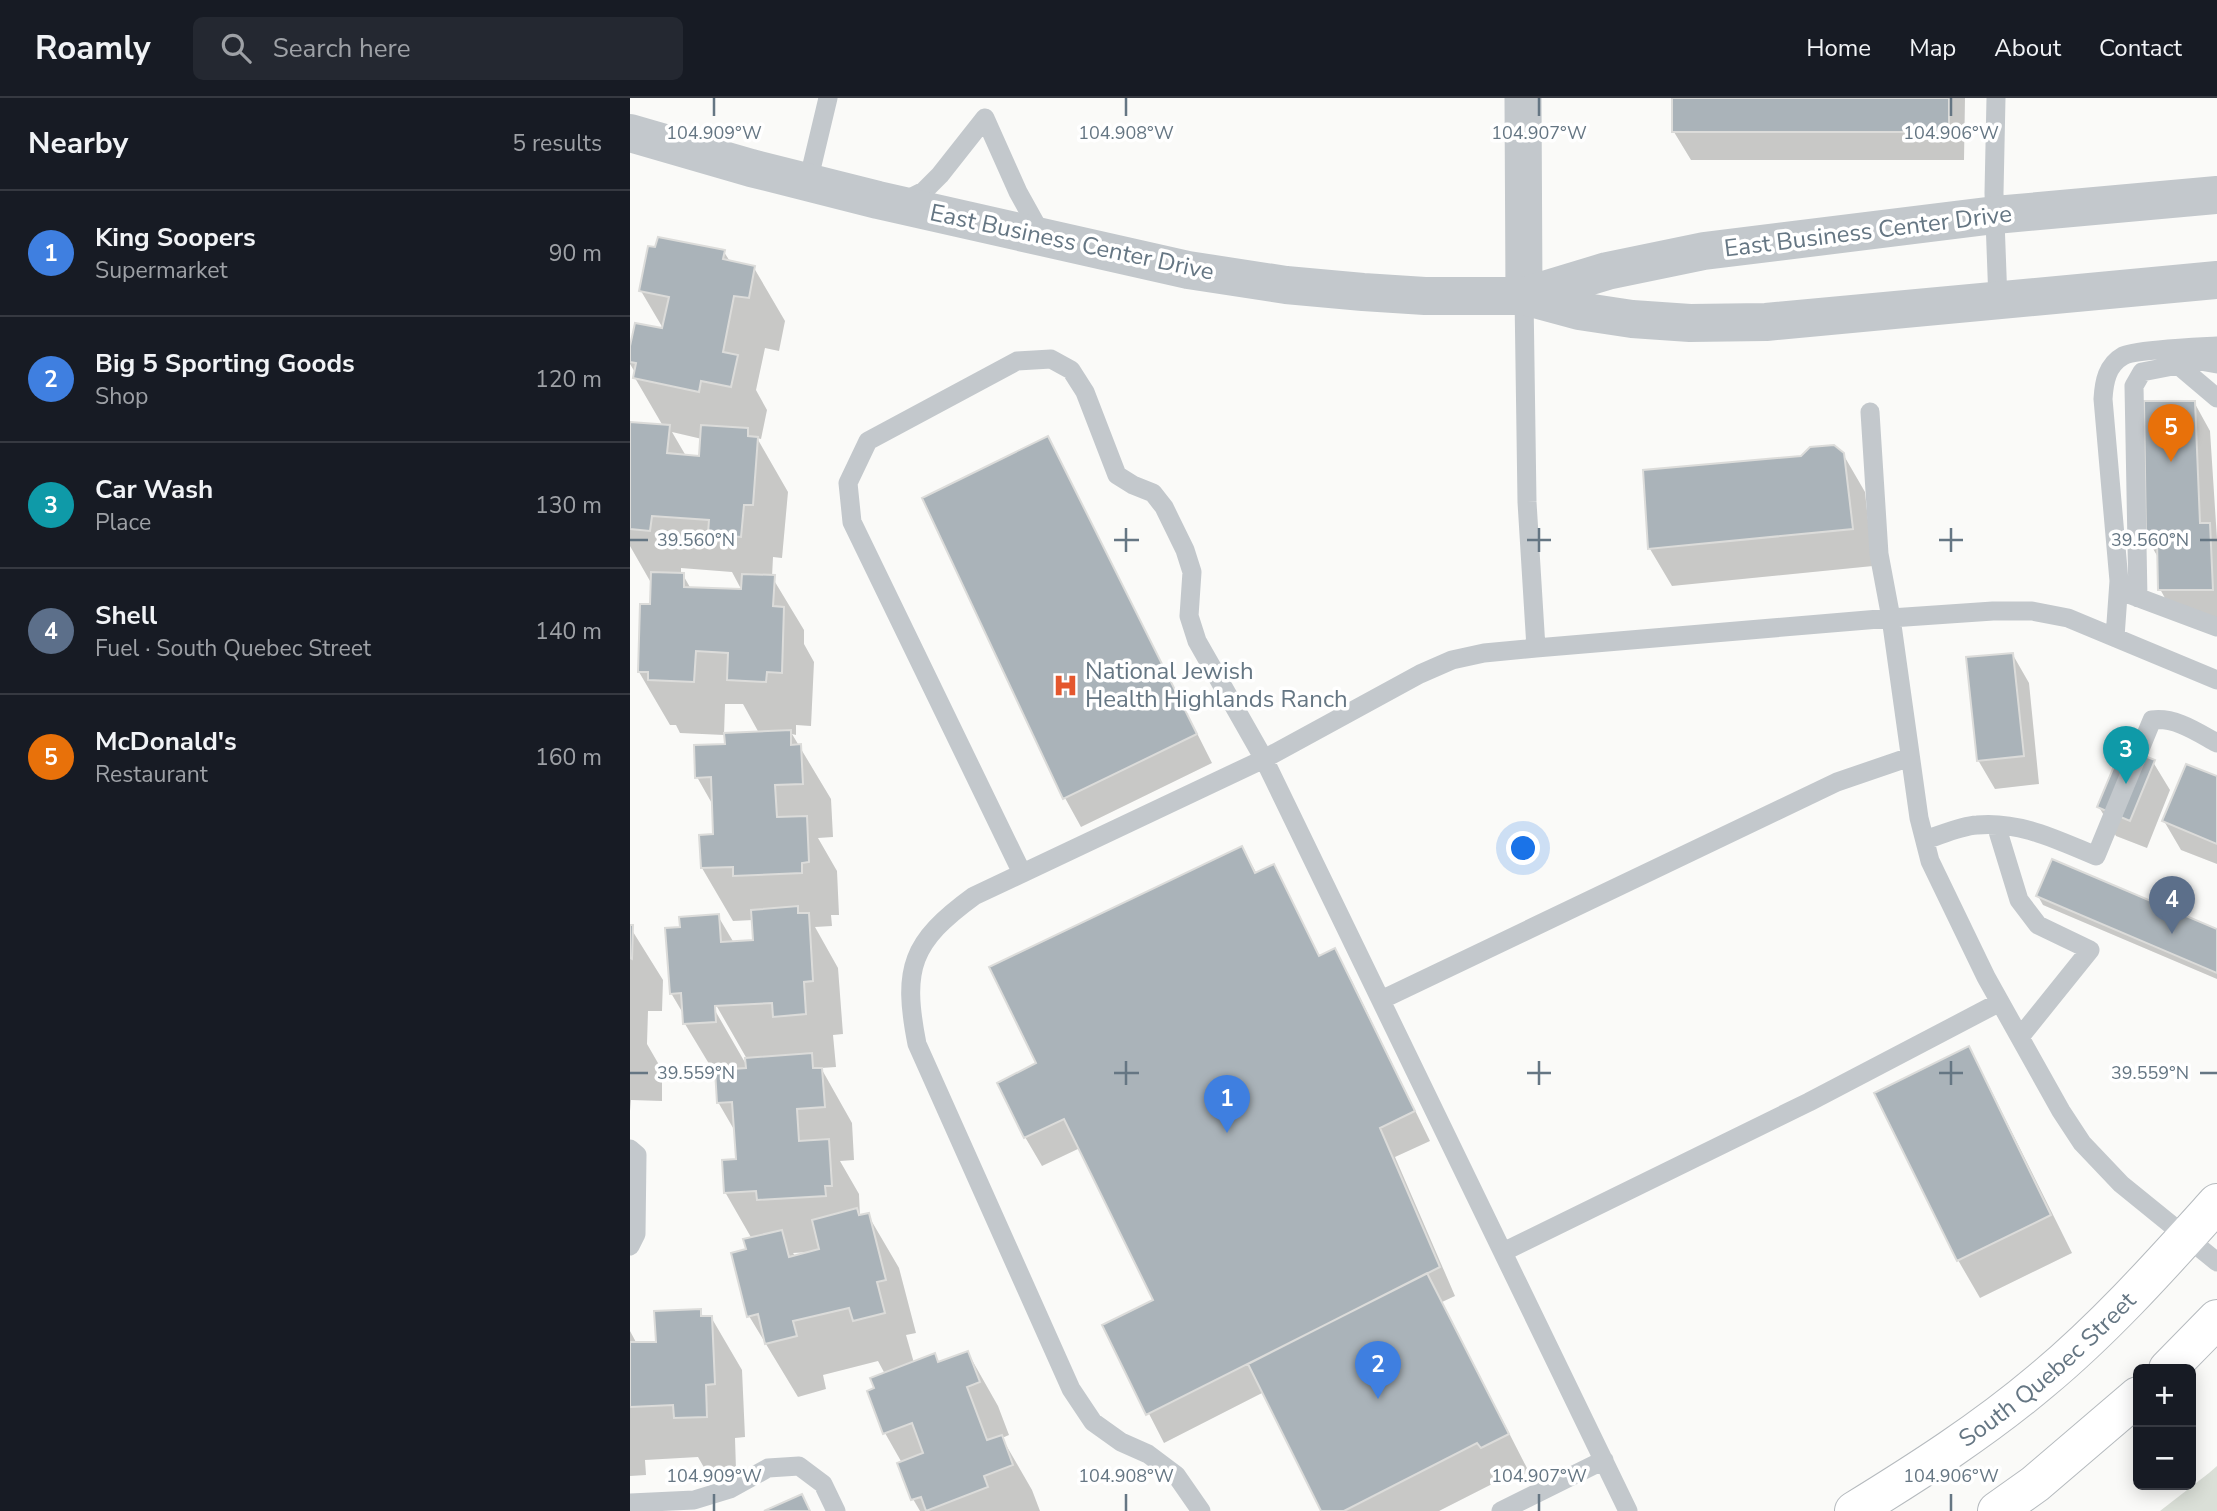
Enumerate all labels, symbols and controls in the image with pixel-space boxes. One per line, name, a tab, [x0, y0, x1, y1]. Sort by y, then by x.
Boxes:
search box	[193, 17, 683, 80]
text: Roamly	[35, 26, 151, 71]
icon: search	[217, 29, 255, 67]
text: Search here	[273, 31, 410, 66]
text: Home	[1806, 32, 1871, 64]
text: Map	[1909, 32, 1956, 64]
text: About	[1994, 32, 2061, 64]
text: Contact	[2099, 32, 2182, 64]
text: 104.909°W	[666, 121, 762, 145]
text: 104.908°W	[1078, 121, 1174, 145]
text: 104.907°W	[1491, 121, 1587, 145]
text: 104.906°W	[1903, 121, 1999, 145]
text: Nearby	[28, 123, 128, 164]
text: 5 results	[512, 128, 602, 159]
street label: East Business Center Drive	[927, 196, 1217, 288]
street label: East Business Center Drive	[1722, 197, 2014, 265]
text: King Soopers	[95, 220, 256, 255]
text: 1	[44, 238, 58, 269]
text: 90 m	[549, 238, 602, 269]
text: Supermarket	[95, 255, 228, 286]
text: Big 5 Sporting Goods	[95, 346, 355, 381]
text: 2	[44, 364, 58, 395]
text: 120 m	[535, 364, 602, 395]
text: Shop	[95, 381, 148, 412]
pin: 5	[2148, 404, 2194, 462]
text: Car Wash	[95, 472, 213, 507]
text: 3	[44, 490, 58, 521]
text: 130 m	[535, 490, 602, 521]
text: Place	[95, 507, 151, 538]
text: 39.560°N	[657, 528, 735, 552]
text: 39.560°N	[2111, 528, 2189, 552]
text: Shell	[95, 598, 157, 633]
text: 4	[44, 616, 58, 647]
text: 140 m	[535, 616, 602, 647]
text: Fuel · South Quebec Street	[95, 633, 371, 664]
place label: National Jewish Health Highlands Ranch	[1085, 655, 1348, 715]
hospital icon: National Jewish Health Highlands Ranch	[1051, 671, 1079, 699]
text: McDonald's	[95, 724, 237, 759]
pin: 3	[2103, 726, 2149, 784]
text: 5	[44, 742, 58, 773]
text: 160 m	[535, 742, 602, 773]
text: Restaurant	[95, 759, 208, 790]
your location	[1506, 831, 1540, 865]
pin: 4	[2149, 876, 2195, 934]
text: 39.559°N	[657, 1061, 735, 1085]
text: 39.559°N	[2111, 1061, 2189, 1085]
pin: 1	[1204, 1075, 1250, 1133]
street label: South Quebec Street	[1952, 1284, 2143, 1455]
pin: 2	[1355, 1341, 1401, 1399]
map controls	[2133, 1364, 2196, 1490]
button: +	[2133, 1364, 2196, 1427]
button: −	[2133, 1427, 2196, 1490]
text: 104.909°W	[666, 1464, 762, 1488]
text: 104.908°W	[1078, 1464, 1174, 1488]
text: 104.907°W	[1491, 1464, 1587, 1488]
text: 104.906°W	[1903, 1464, 1999, 1488]

